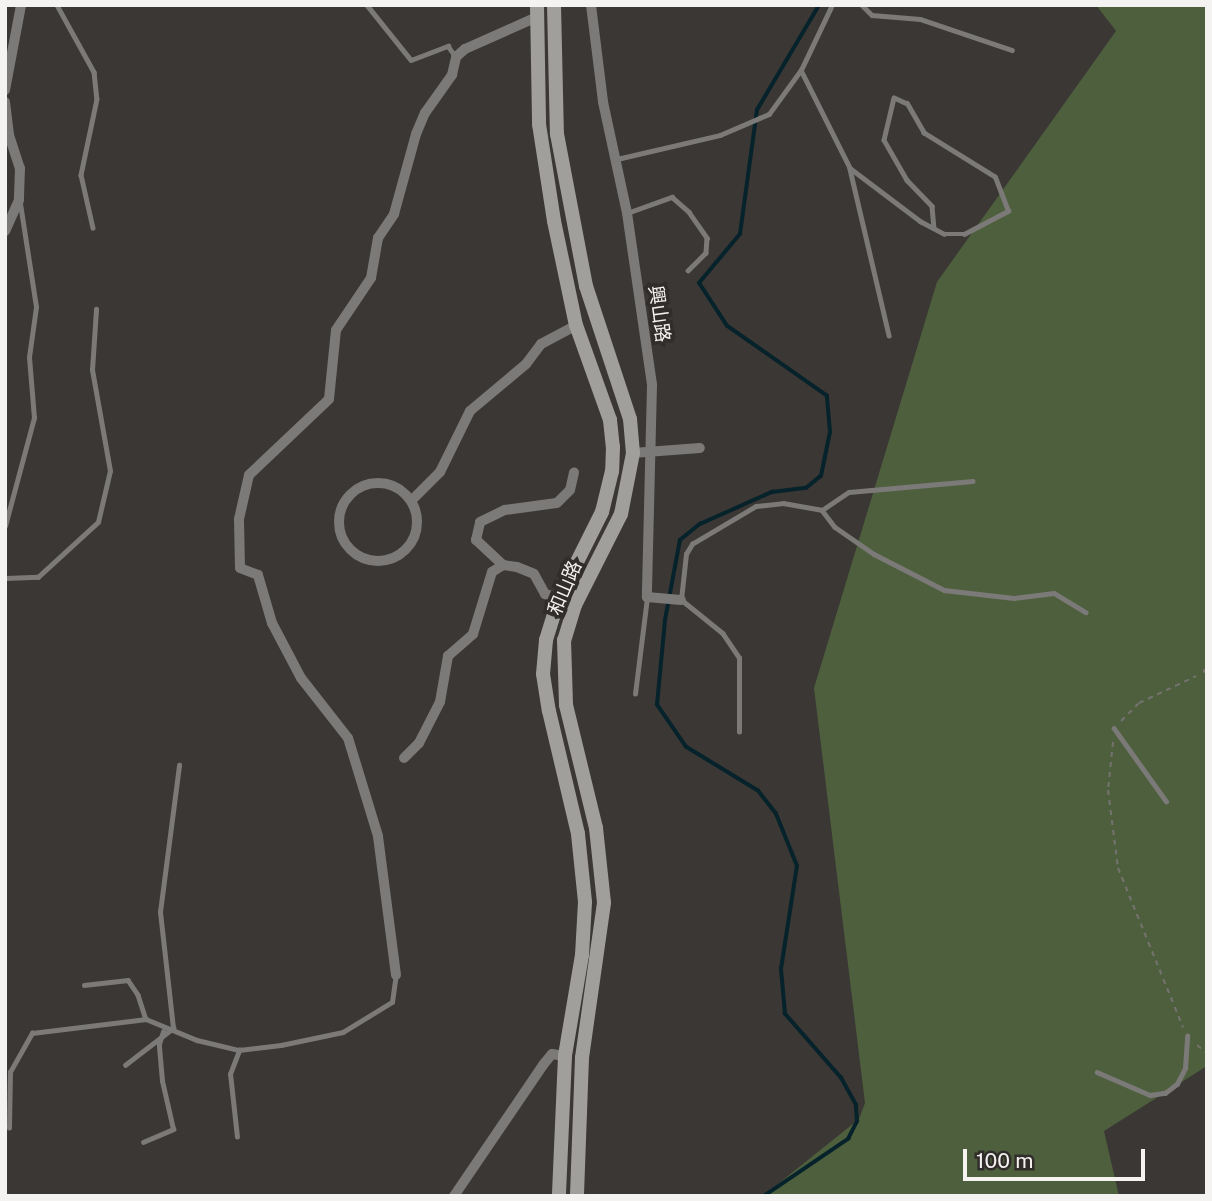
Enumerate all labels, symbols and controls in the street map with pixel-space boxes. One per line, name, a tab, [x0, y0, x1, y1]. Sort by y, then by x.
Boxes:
street label: 興山路	[644, 284, 674, 344]
street label: 和山路	[543, 557, 587, 619]
scale bar	[967, 1134, 1149, 1178]
text: 100 m	[976, 1148, 1033, 1173]

